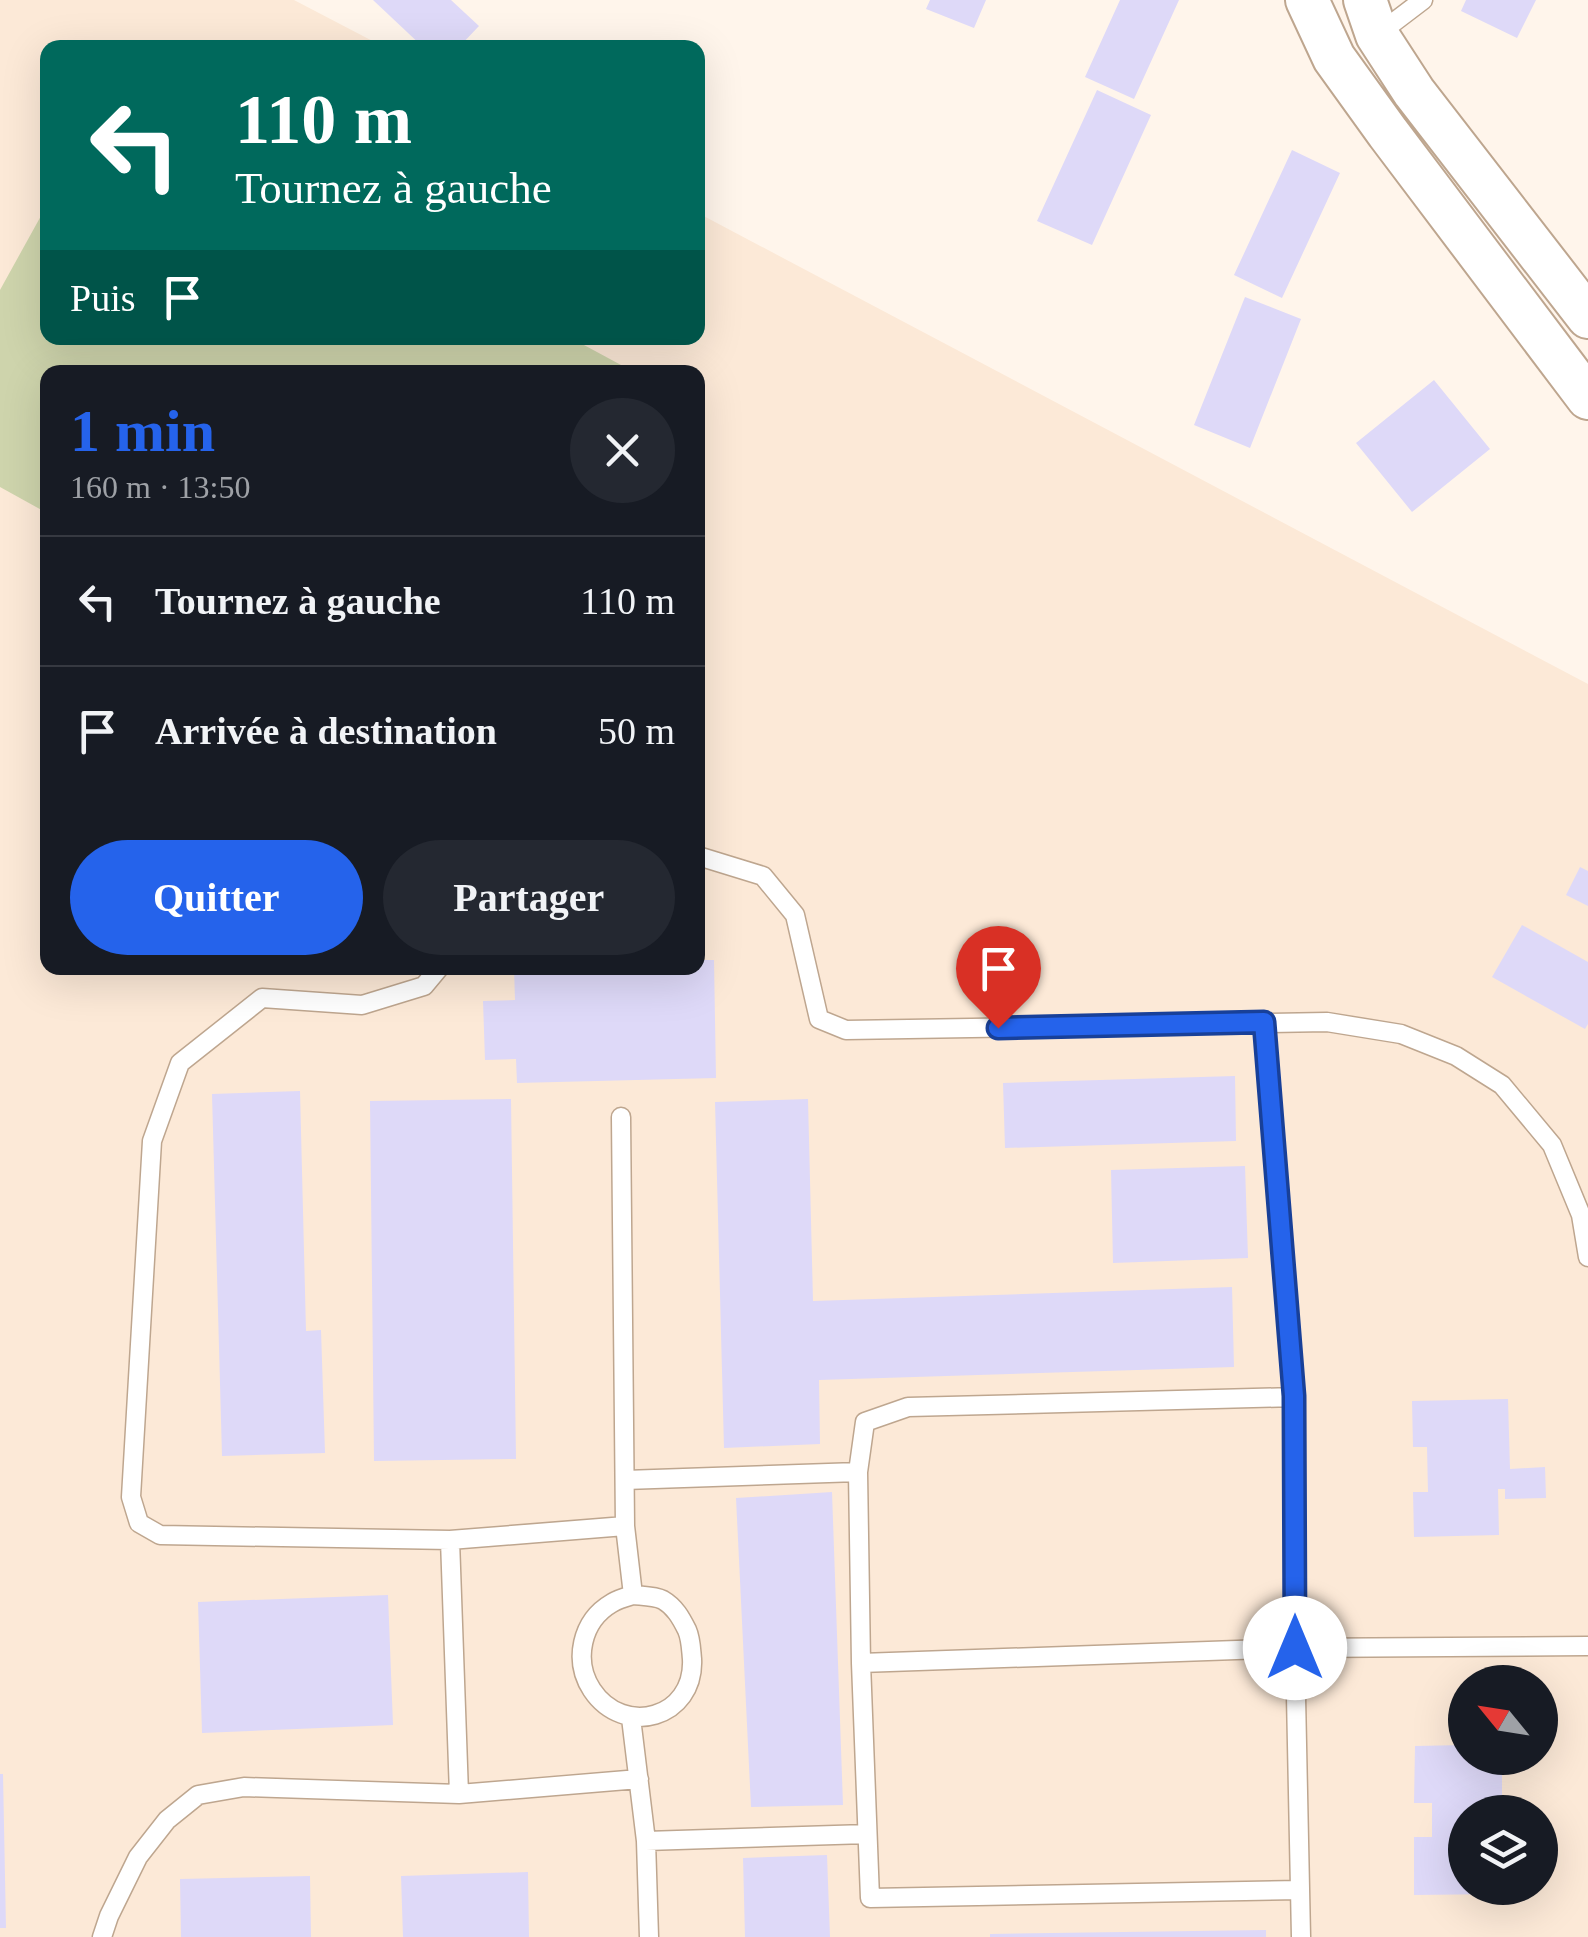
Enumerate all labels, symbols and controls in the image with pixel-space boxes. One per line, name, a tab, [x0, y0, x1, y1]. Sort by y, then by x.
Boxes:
icon: left	[70, 80, 200, 210]
text: 110 m	[235, 81, 412, 158]
text: Tournez à gauche	[235, 163, 552, 213]
icon: arrive	[155, 270, 210, 325]
text: Puis	[70, 277, 135, 319]
text: 1 min	[70, 398, 215, 464]
button: close	[570, 398, 675, 503]
text: 160 m · 13:50	[70, 469, 250, 505]
icon: left	[70, 574, 125, 629]
text: Tournez à gauche	[155, 580, 441, 622]
text: 110 m	[580, 580, 675, 622]
icon: arrive	[70, 704, 125, 759]
text: Arrivée à destination	[155, 710, 497, 752]
text: 50 m	[598, 710, 675, 752]
button: Quitter	[70, 840, 363, 955]
button: Partager	[383, 840, 675, 955]
pin	[956, 926, 1041, 1029]
icon: arrive	[971, 941, 1026, 996]
position arrow	[1243, 1596, 1347, 1700]
north arrow	[1448, 1665, 1558, 1775]
map controls	[1448, 1665, 1558, 1905]
button: layers	[1448, 1795, 1558, 1905]

